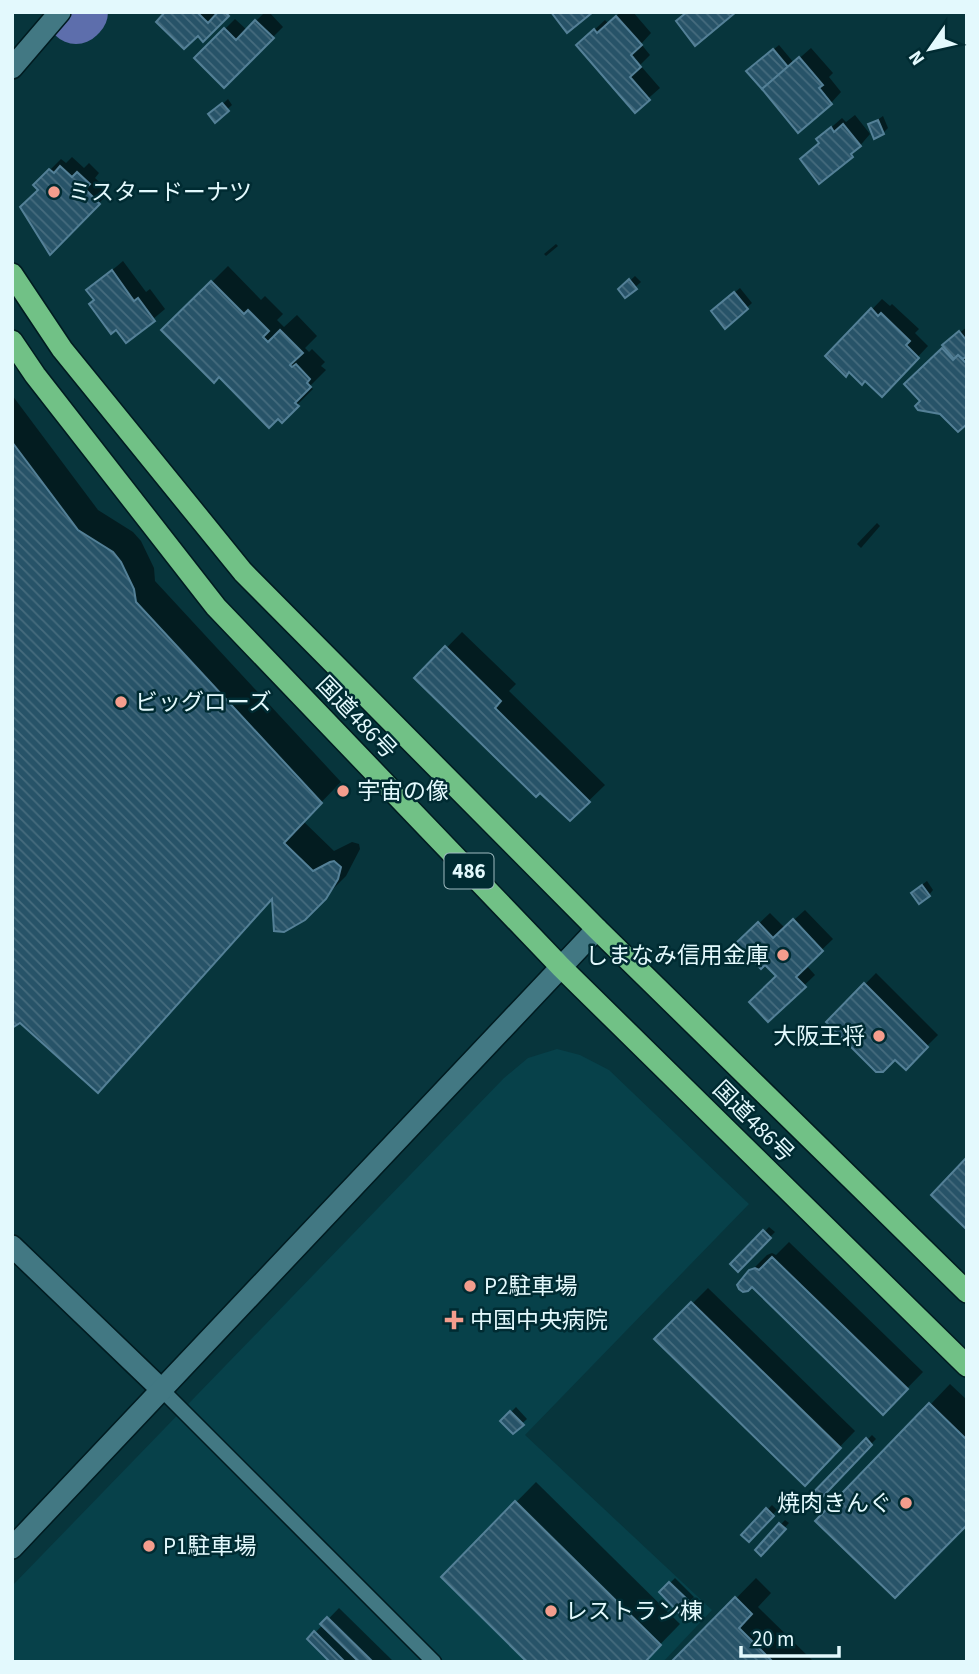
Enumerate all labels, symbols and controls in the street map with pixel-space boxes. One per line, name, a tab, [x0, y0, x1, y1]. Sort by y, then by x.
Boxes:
north arrow	[895, 14, 965, 84]
text: N	[902, 45, 932, 70]
place label: ミスタードーナツ	[68, 176, 252, 209]
marker: ミスタードーナツ	[46, 184, 62, 200]
street label: 国道486号	[309, 669, 404, 766]
place label: ビッグローズ	[135, 686, 272, 719]
marker: ビッグローズ	[113, 694, 129, 710]
place label: 宇宙の像	[357, 775, 449, 808]
marker: 宇宙の像	[335, 783, 351, 799]
road number: 486	[444, 854, 494, 888]
place label: しまなみ信用金庫	[585, 939, 769, 972]
marker: しまなみ信用金庫	[775, 947, 791, 963]
place label: 大阪王将	[773, 1020, 865, 1053]
marker: 大阪王将	[871, 1028, 887, 1044]
street label: 国道486号	[705, 1073, 802, 1170]
place label: P2駐車場	[484, 1270, 577, 1303]
marker: P2駐車場	[462, 1278, 478, 1294]
place label: 中国中央病院	[470, 1304, 608, 1337]
marker: 中国中央病院	[444, 1310, 464, 1330]
place label: 焼肉きんぐ	[777, 1487, 892, 1520]
marker: 焼肉きんぐ	[898, 1495, 914, 1511]
place label: P1駐車場	[163, 1530, 256, 1563]
marker: P1駐車場	[141, 1538, 157, 1554]
place label: レストラン棟	[565, 1595, 703, 1628]
marker: レストラン棟	[543, 1603, 559, 1619]
scale bar	[741, 1614, 839, 1658]
text: 20 m	[752, 1624, 794, 1654]

